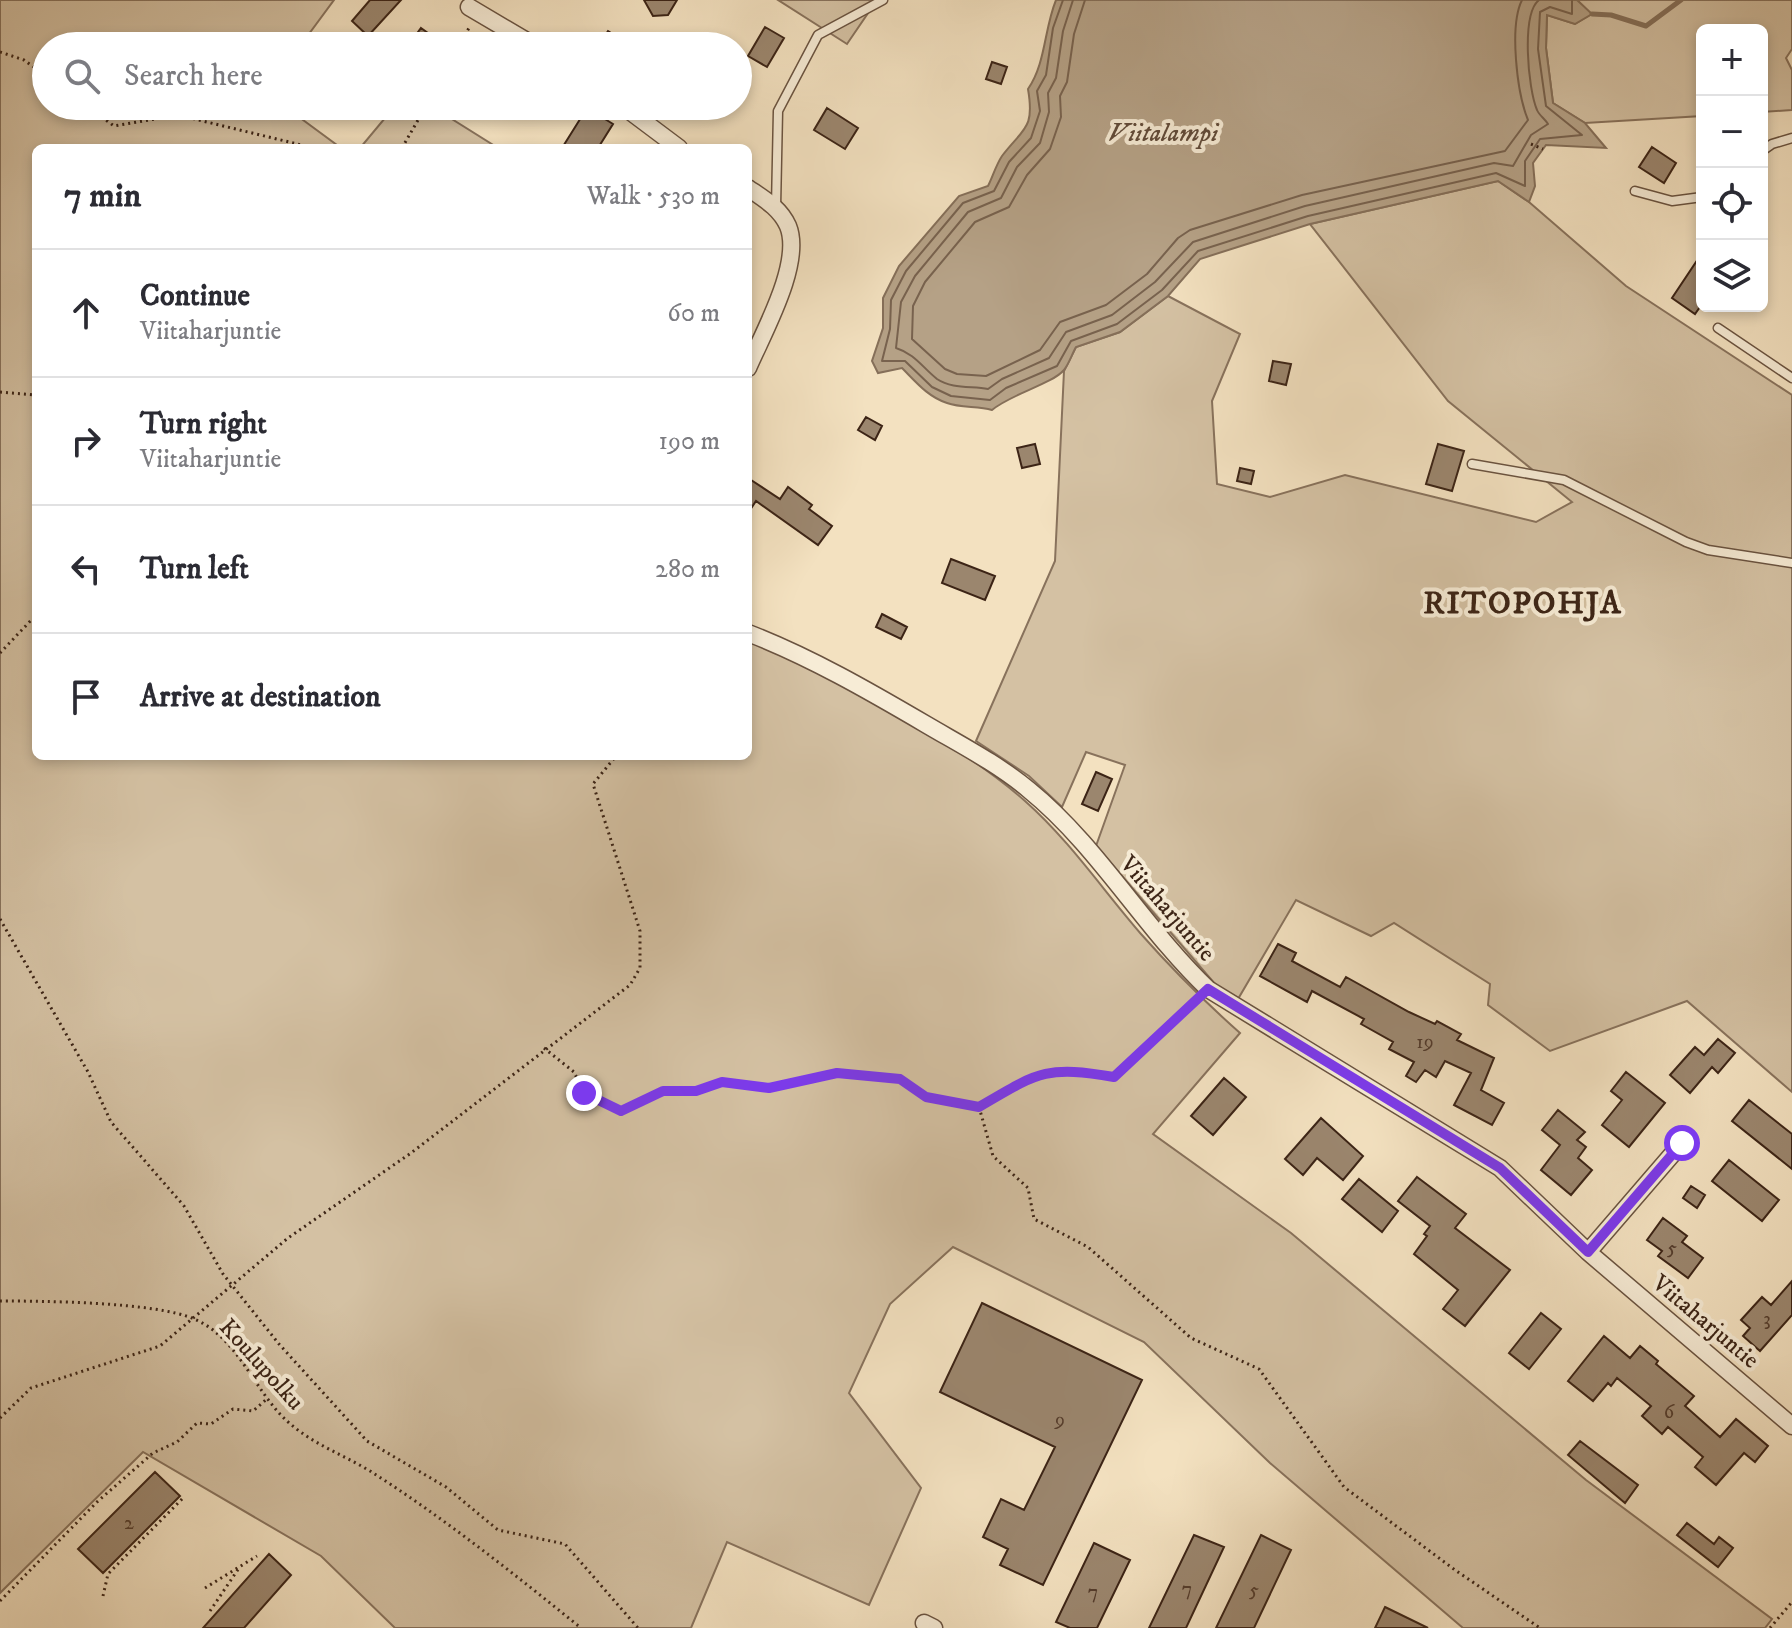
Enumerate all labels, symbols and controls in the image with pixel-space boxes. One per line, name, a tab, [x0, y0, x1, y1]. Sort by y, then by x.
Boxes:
map controls	[1696, 24, 1768, 312]
button: +	[1696, 24, 1768, 96]
search box	[32, 32, 752, 120]
icon: search	[60, 54, 104, 98]
text: Search here	[124, 58, 263, 95]
button: −	[1696, 96, 1768, 168]
water label: Viitalampi	[1108, 117, 1220, 150]
button: locate	[1696, 168, 1768, 240]
text: 7 min	[64, 175, 141, 217]
text: Walk · 530 m	[587, 180, 720, 213]
button: layers	[1696, 240, 1768, 312]
text: Continue	[140, 278, 250, 315]
icon: ahead	[64, 291, 108, 335]
text: 60 m	[667, 297, 720, 330]
text: Viitaharjuntie	[140, 315, 281, 348]
text: Turn right	[140, 406, 267, 443]
icon: right	[64, 419, 108, 463]
text: 190 m	[658, 425, 720, 458]
text: Viitaharjuntie	[140, 443, 281, 476]
icon: left	[64, 547, 108, 591]
text: Turn left	[140, 551, 249, 588]
text: 280 m	[655, 553, 720, 586]
district label: RITOPOHJA	[1423, 584, 1623, 624]
icon: arrive	[64, 675, 108, 719]
text: Arrive at destination	[140, 679, 381, 716]
street label: Viitaharjuntie	[1112, 849, 1221, 968]
house number: 19	[1416, 1030, 1434, 1055]
route end	[566, 1075, 602, 1111]
route start	[1664, 1125, 1700, 1161]
house number: 5	[1667, 1236, 1677, 1261]
street label: Viitaharjuntie	[1645, 1268, 1765, 1375]
house number: 3	[1763, 1307, 1771, 1332]
street label: Koulupolku	[212, 1313, 310, 1417]
house number: 6	[1664, 1400, 1675, 1425]
house number: 9	[1054, 1408, 1065, 1433]
house number: 2	[124, 1511, 134, 1536]
house number: 7	[1182, 1577, 1192, 1602]
house number: 5	[1249, 1578, 1259, 1603]
house number: 7	[1088, 1580, 1098, 1605]

